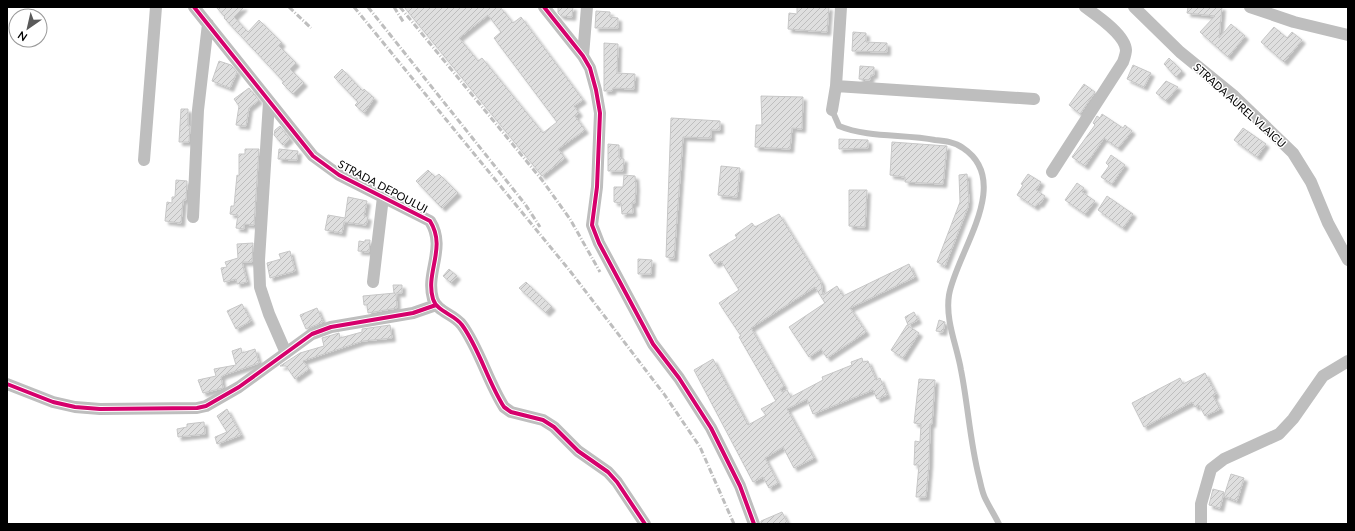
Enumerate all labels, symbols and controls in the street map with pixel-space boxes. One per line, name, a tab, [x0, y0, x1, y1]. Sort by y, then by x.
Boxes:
north arrow	[8, 8, 48, 48]
text: N	[15, 29, 29, 44]
street label: STRADA AUREL VLAICU	[1191, 60, 1289, 150]
street label: STRADA DEPOULUI	[336, 157, 430, 215]

